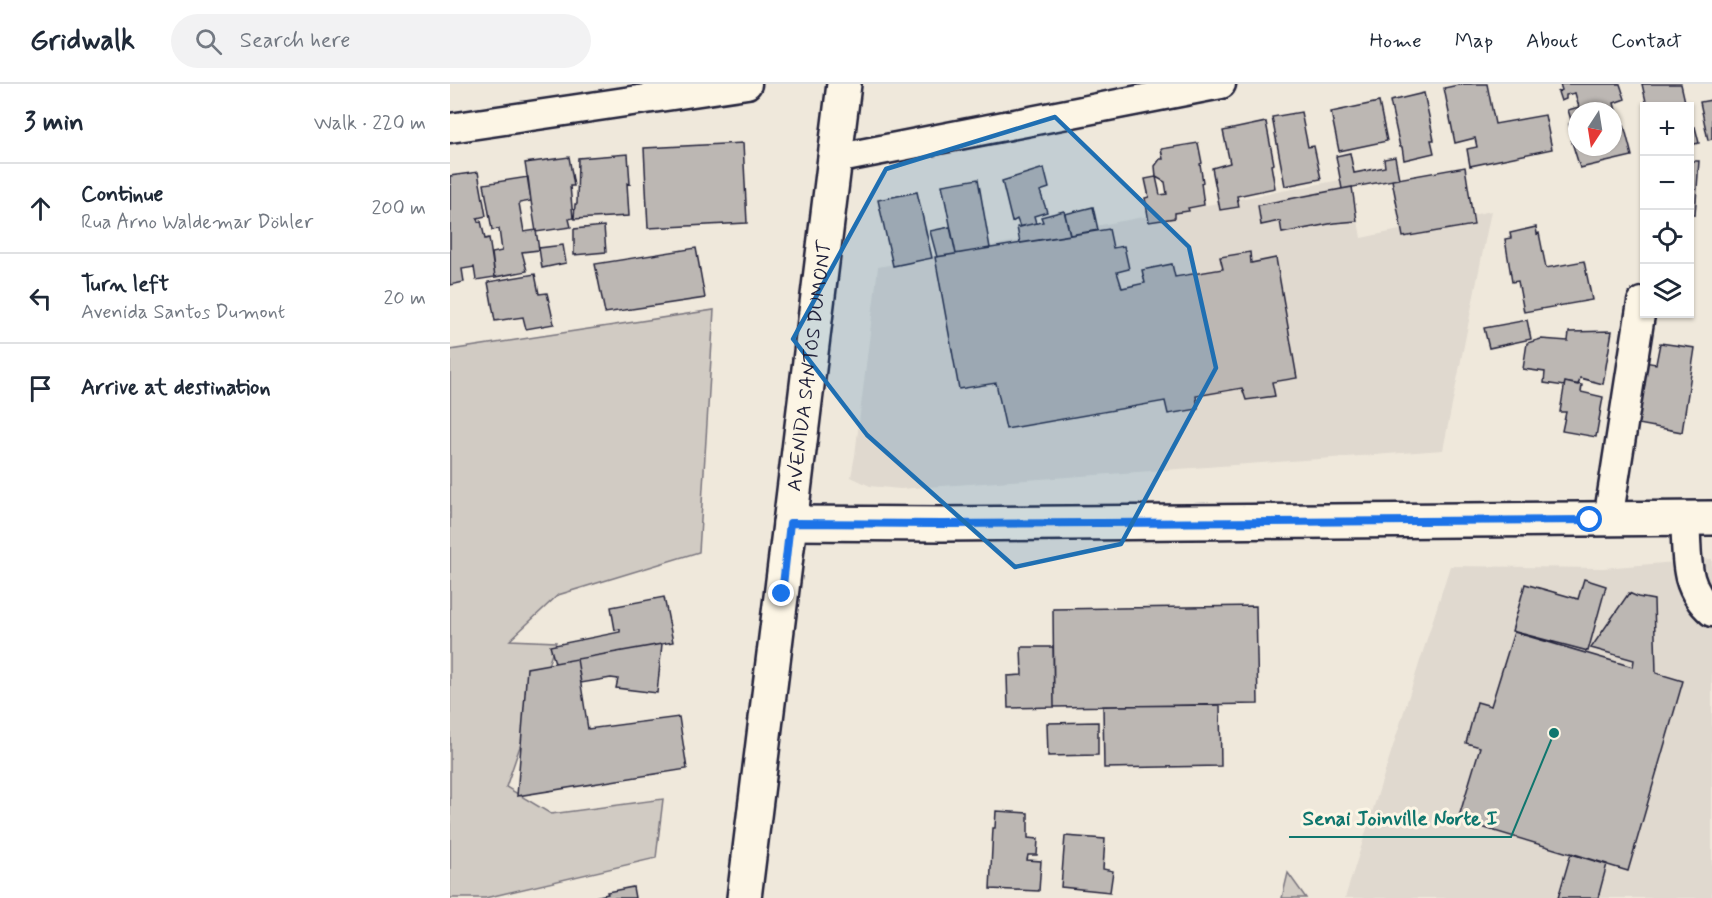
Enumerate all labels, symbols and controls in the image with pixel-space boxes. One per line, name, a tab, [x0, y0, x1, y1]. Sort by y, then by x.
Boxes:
search box	[171, 14, 591, 68]
text: Gridwalk	[30, 23, 135, 60]
icon: search	[192, 25, 225, 58]
text: Search here	[240, 27, 351, 55]
text: Home	[1370, 27, 1422, 55]
text: Map	[1455, 27, 1493, 55]
text: About	[1526, 27, 1578, 55]
text: Contact	[1611, 27, 1682, 55]
north arrow	[1568, 102, 1622, 156]
map controls	[1640, 102, 1694, 318]
button: +	[1640, 102, 1694, 156]
text: 3 min	[24, 106, 84, 140]
text: Walk · 220 m	[314, 110, 426, 137]
button: −	[1640, 156, 1694, 210]
text: Continue	[81, 181, 163, 209]
icon: ahead	[24, 192, 57, 225]
text: 200 m	[371, 195, 426, 222]
text: Rua Arno Waldemar Döhler	[81, 209, 313, 236]
button: locate	[1640, 210, 1694, 264]
street label: AVENIDA SANTOS DUMONT	[781, 238, 838, 493]
button: layers	[1640, 264, 1694, 318]
text: Turn left	[81, 271, 169, 299]
icon: left	[24, 282, 57, 315]
text: 20 m	[383, 285, 426, 312]
text: Avenida Santos Dumont	[81, 299, 285, 326]
icon: arrive	[24, 372, 57, 405]
text: Arrive at destination	[81, 374, 271, 402]
route start	[1576, 506, 1602, 532]
route end	[768, 580, 794, 606]
callout: Senai Joinville Norte I	[1289, 798, 1511, 837]
text: Senai Joinville Norte I	[1302, 805, 1498, 833]

